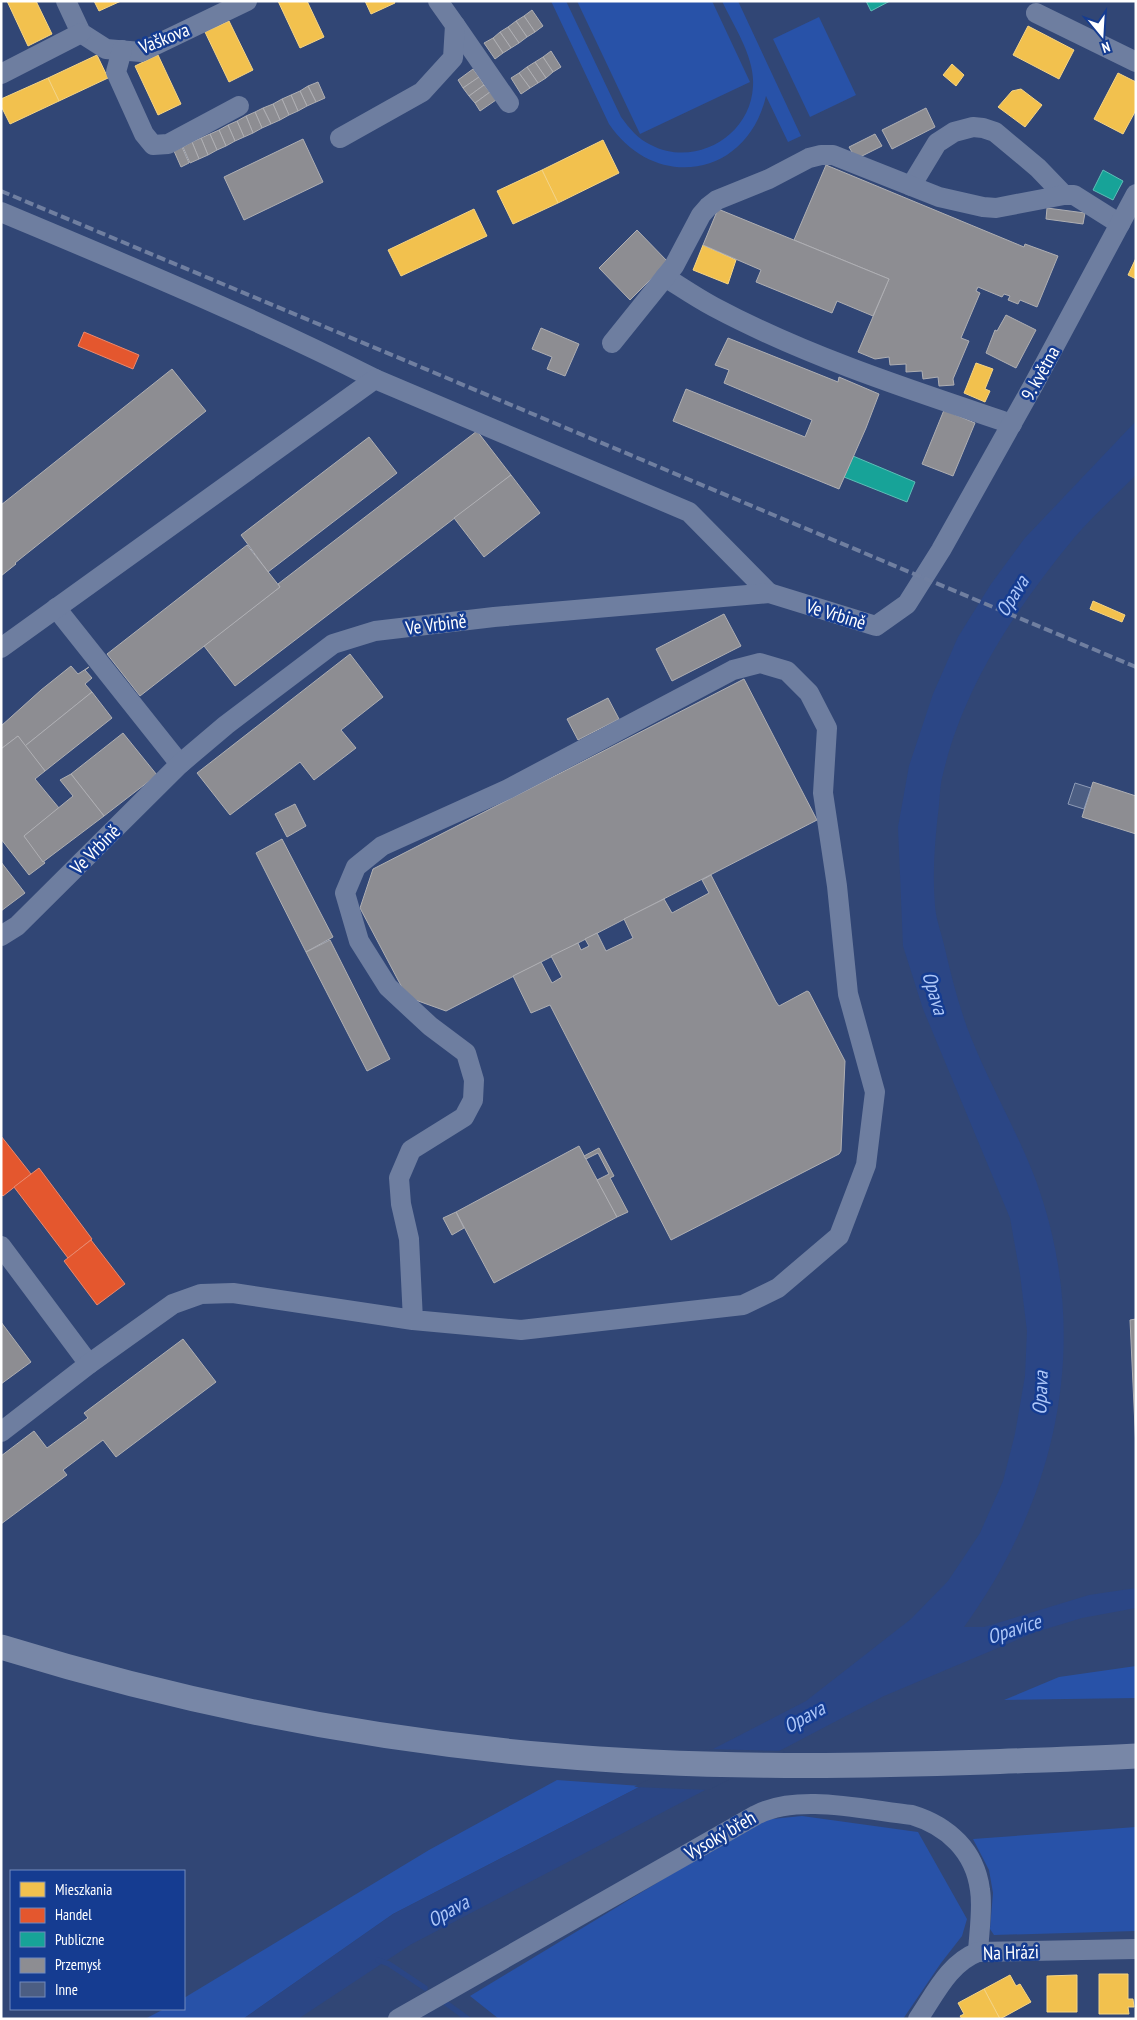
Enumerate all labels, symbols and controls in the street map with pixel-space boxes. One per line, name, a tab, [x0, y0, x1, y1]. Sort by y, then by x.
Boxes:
north arrow	[1077, 10, 1127, 60]
street label: Vaškova	[134, 17, 193, 59]
text: N	[1100, 38, 1112, 57]
street label: 9. května	[1015, 342, 1065, 404]
water label: Opava	[989, 570, 1035, 621]
street label: Ve Vrbině	[802, 593, 869, 634]
street label: Ve Vrbině	[403, 608, 468, 640]
street label: Ve Vrbině	[64, 819, 125, 880]
water label: Opava	[916, 968, 954, 1019]
water label: Opava	[1026, 1370, 1054, 1415]
water label: Opavice	[984, 1608, 1046, 1650]
water label: Opava	[779, 1695, 830, 1739]
street label: Vysoký břeh	[679, 1805, 760, 1865]
legend	[10, 1870, 185, 2010]
text: Mieszkania	[55, 1880, 112, 1899]
water label: Opava	[423, 1889, 474, 1933]
text: Handel	[55, 1905, 92, 1924]
text: Publiczne	[55, 1930, 104, 1949]
street label: Na Hrázi	[983, 1939, 1039, 1965]
text: Przemysł	[55, 1955, 101, 1974]
text: Inne	[55, 1980, 78, 1999]

